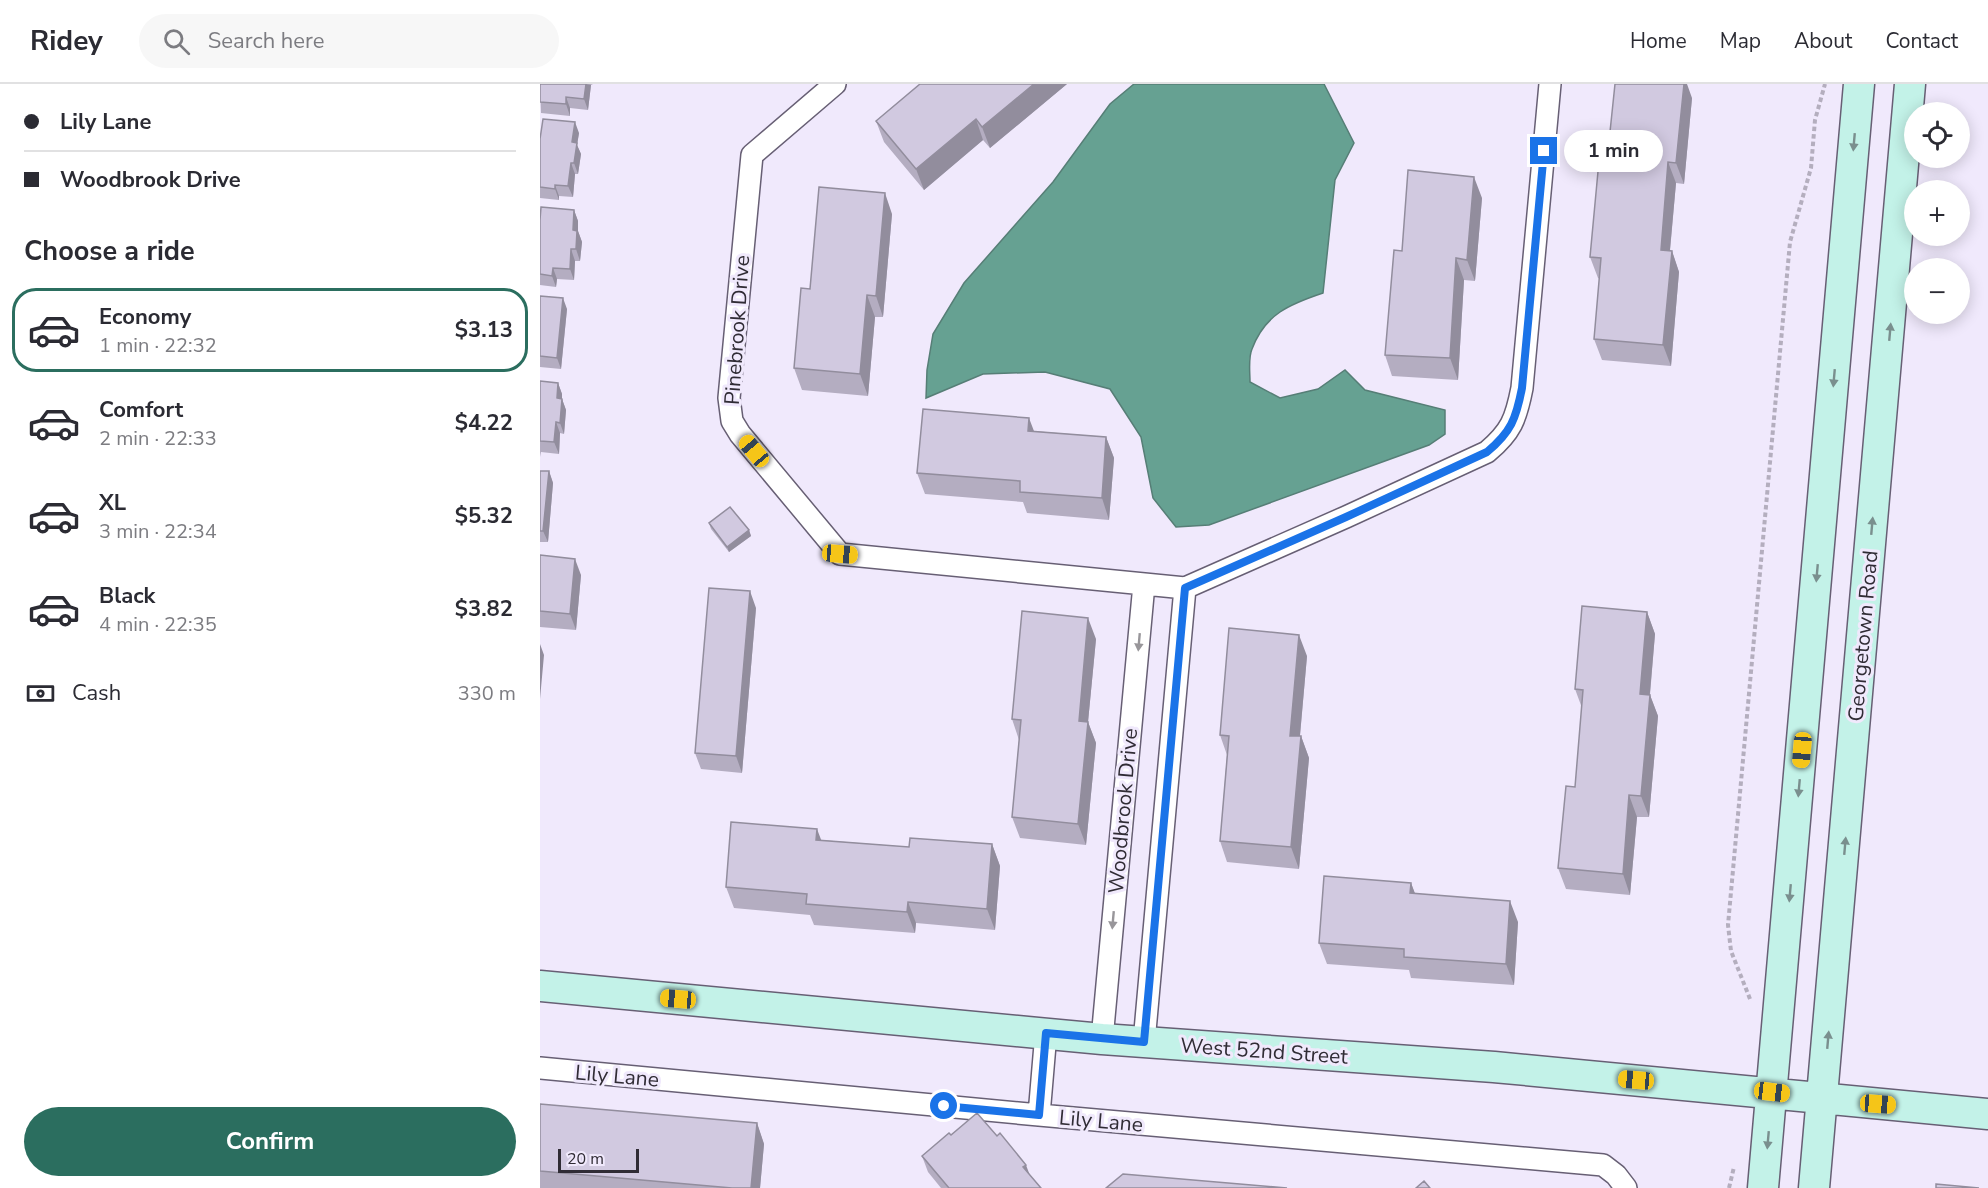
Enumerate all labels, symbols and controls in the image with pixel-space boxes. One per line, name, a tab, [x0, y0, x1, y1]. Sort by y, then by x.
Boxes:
search box	[139, 14, 559, 68]
text: Ridey	[30, 22, 103, 60]
icon: search	[160, 25, 193, 58]
text: Search here	[208, 26, 324, 56]
text: Home	[1630, 27, 1687, 55]
text: Map	[1720, 27, 1761, 55]
text: About	[1794, 27, 1852, 55]
text: Contact	[1885, 27, 1958, 55]
map controls	[1904, 102, 1970, 324]
button: locate	[1904, 102, 1970, 168]
text: Lily Lane	[60, 107, 151, 137]
callout: 1 min	[1565, 130, 1664, 172]
one-way arrow	[1849, 133, 1859, 152]
route end	[1530, 137, 1557, 164]
text: 1 min	[1588, 137, 1639, 164]
text: Woodbrook Drive	[60, 165, 241, 195]
button: +	[1904, 180, 1970, 246]
text: Choose a ride	[24, 233, 195, 270]
street label: Pinebrook Drive	[718, 254, 756, 406]
button: −	[1904, 258, 1970, 324]
text: Economy	[99, 302, 191, 332]
icon: car	[27, 303, 81, 357]
text: $3.13	[455, 315, 513, 345]
one-way arrow	[1885, 322, 1895, 341]
text: 1 min · 22:32	[99, 332, 217, 359]
one-way arrow	[1829, 369, 1839, 388]
text: Comfort	[99, 395, 183, 425]
icon: car	[27, 396, 81, 450]
text: $4.22	[455, 408, 513, 438]
text: 2 min · 22:33	[99, 425, 217, 452]
car	[736, 431, 772, 471]
text: XL	[99, 488, 126, 518]
icon: car	[27, 489, 81, 543]
text: $5.32	[455, 501, 513, 531]
one-way arrow	[1867, 517, 1877, 536]
text: 3 min · 22:34	[99, 518, 217, 545]
car	[821, 543, 859, 565]
street label: Georgetown Road	[1842, 549, 1884, 723]
one-way arrow	[1812, 563, 1822, 582]
text: Black	[99, 581, 155, 611]
icon: car	[27, 582, 81, 636]
text: $3.82	[455, 594, 513, 624]
text: 4 min · 22:35	[99, 611, 217, 638]
one-way arrow	[1134, 633, 1144, 652]
icon: cash	[24, 677, 57, 710]
text: Cash	[72, 678, 121, 708]
text: 330 m	[458, 680, 516, 707]
street label: Woodbrook Drive	[1102, 727, 1144, 895]
car	[1791, 731, 1813, 769]
one-way arrow	[1794, 778, 1804, 797]
one-way arrow	[1840, 836, 1849, 855]
one-way arrow	[1785, 884, 1795, 903]
one-way arrow	[1108, 911, 1118, 930]
car	[659, 988, 697, 1010]
street label: West 52nd Street	[1179, 1031, 1349, 1071]
one-way arrow	[1823, 1031, 1833, 1050]
street label: Lily Lane	[574, 1058, 660, 1094]
car	[1617, 1069, 1655, 1091]
car	[1753, 1081, 1791, 1103]
route start	[930, 1092, 957, 1119]
car	[1859, 1094, 1897, 1114]
street label: Lily Lane	[1058, 1103, 1144, 1139]
button: Confirm	[24, 1107, 516, 1176]
one-way arrow	[1763, 1131, 1773, 1150]
scale bar	[558, 1146, 639, 1174]
text: 20 m	[567, 1148, 604, 1170]

